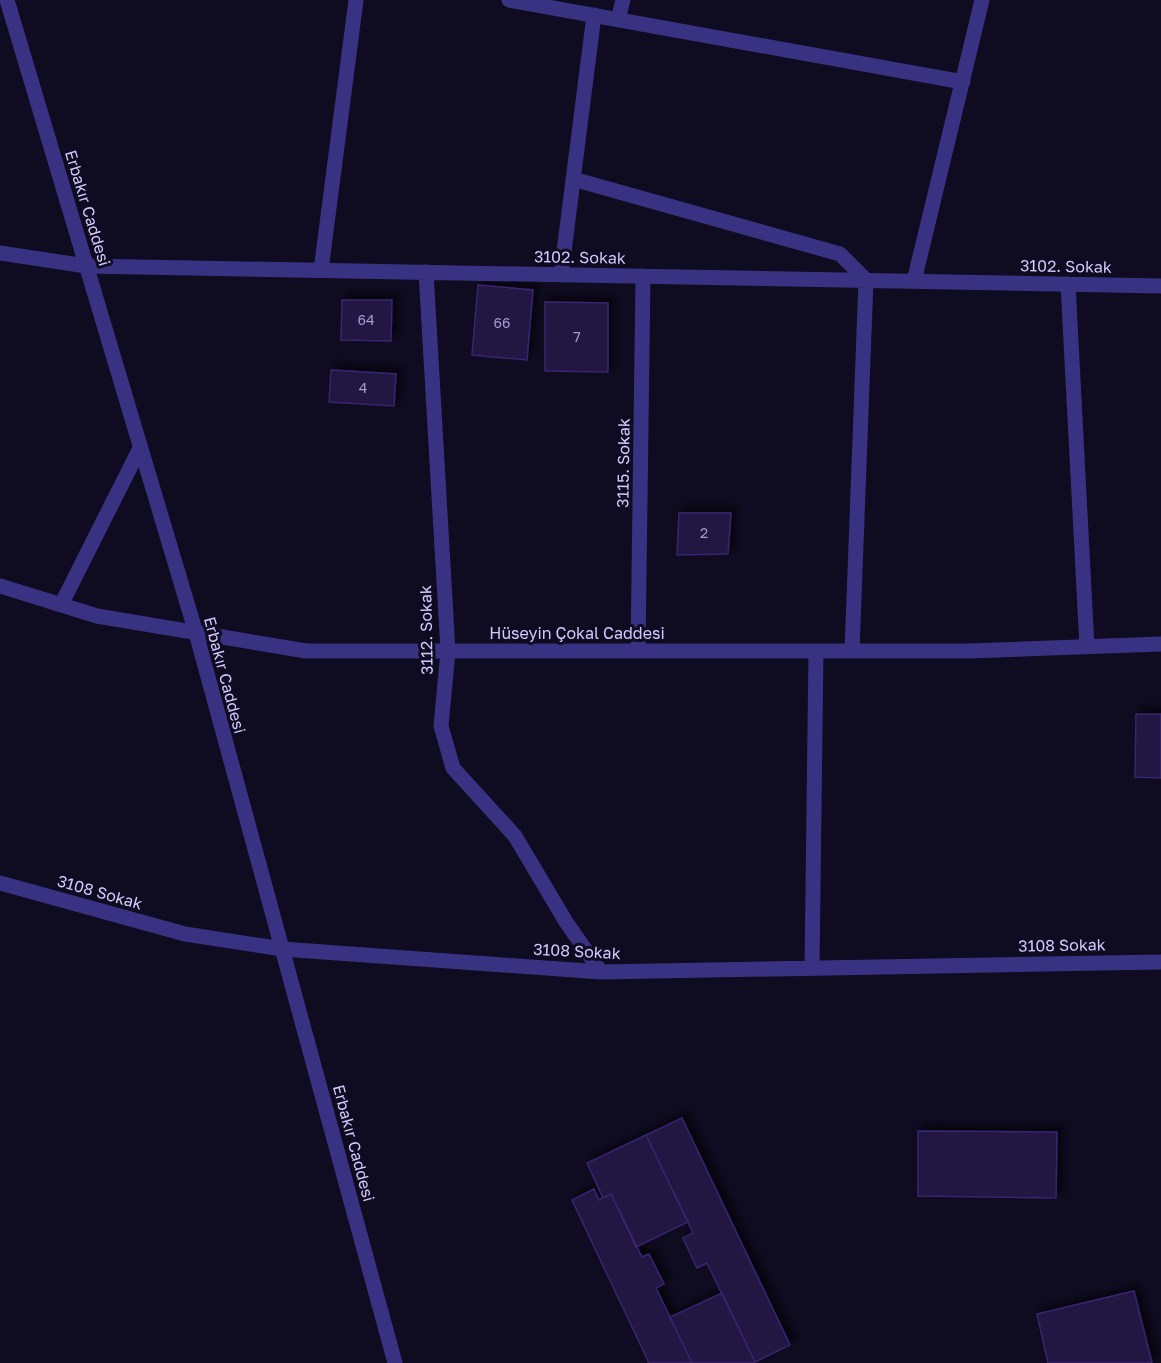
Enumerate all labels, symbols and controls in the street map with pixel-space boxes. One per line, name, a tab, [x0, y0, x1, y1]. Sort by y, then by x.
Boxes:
street label: Erbakır Caddesi	[61, 148, 115, 268]
street label: 3102. Sokak	[534, 246, 626, 268]
street label: 3102. Sokak	[1020, 255, 1112, 277]
house number: 64	[357, 311, 375, 328]
house number: 66	[494, 314, 510, 331]
house number: 7	[573, 328, 581, 345]
house number: 4	[359, 379, 367, 396]
street label: 3115. Sokak	[612, 418, 634, 508]
house number: 2	[700, 524, 708, 541]
street label: 3112. Sokak	[415, 585, 437, 675]
street label: Erbakır Caddesi	[200, 614, 250, 736]
street label: Hüseyin Çokal Caddesi	[489, 623, 665, 643]
street label: 3108 Sokak	[55, 870, 145, 914]
street label: 3108 Sokak	[1018, 934, 1106, 956]
street label: 3108 Sokak	[533, 939, 621, 963]
street label: Erbakır Caddesi	[329, 1082, 379, 1204]

